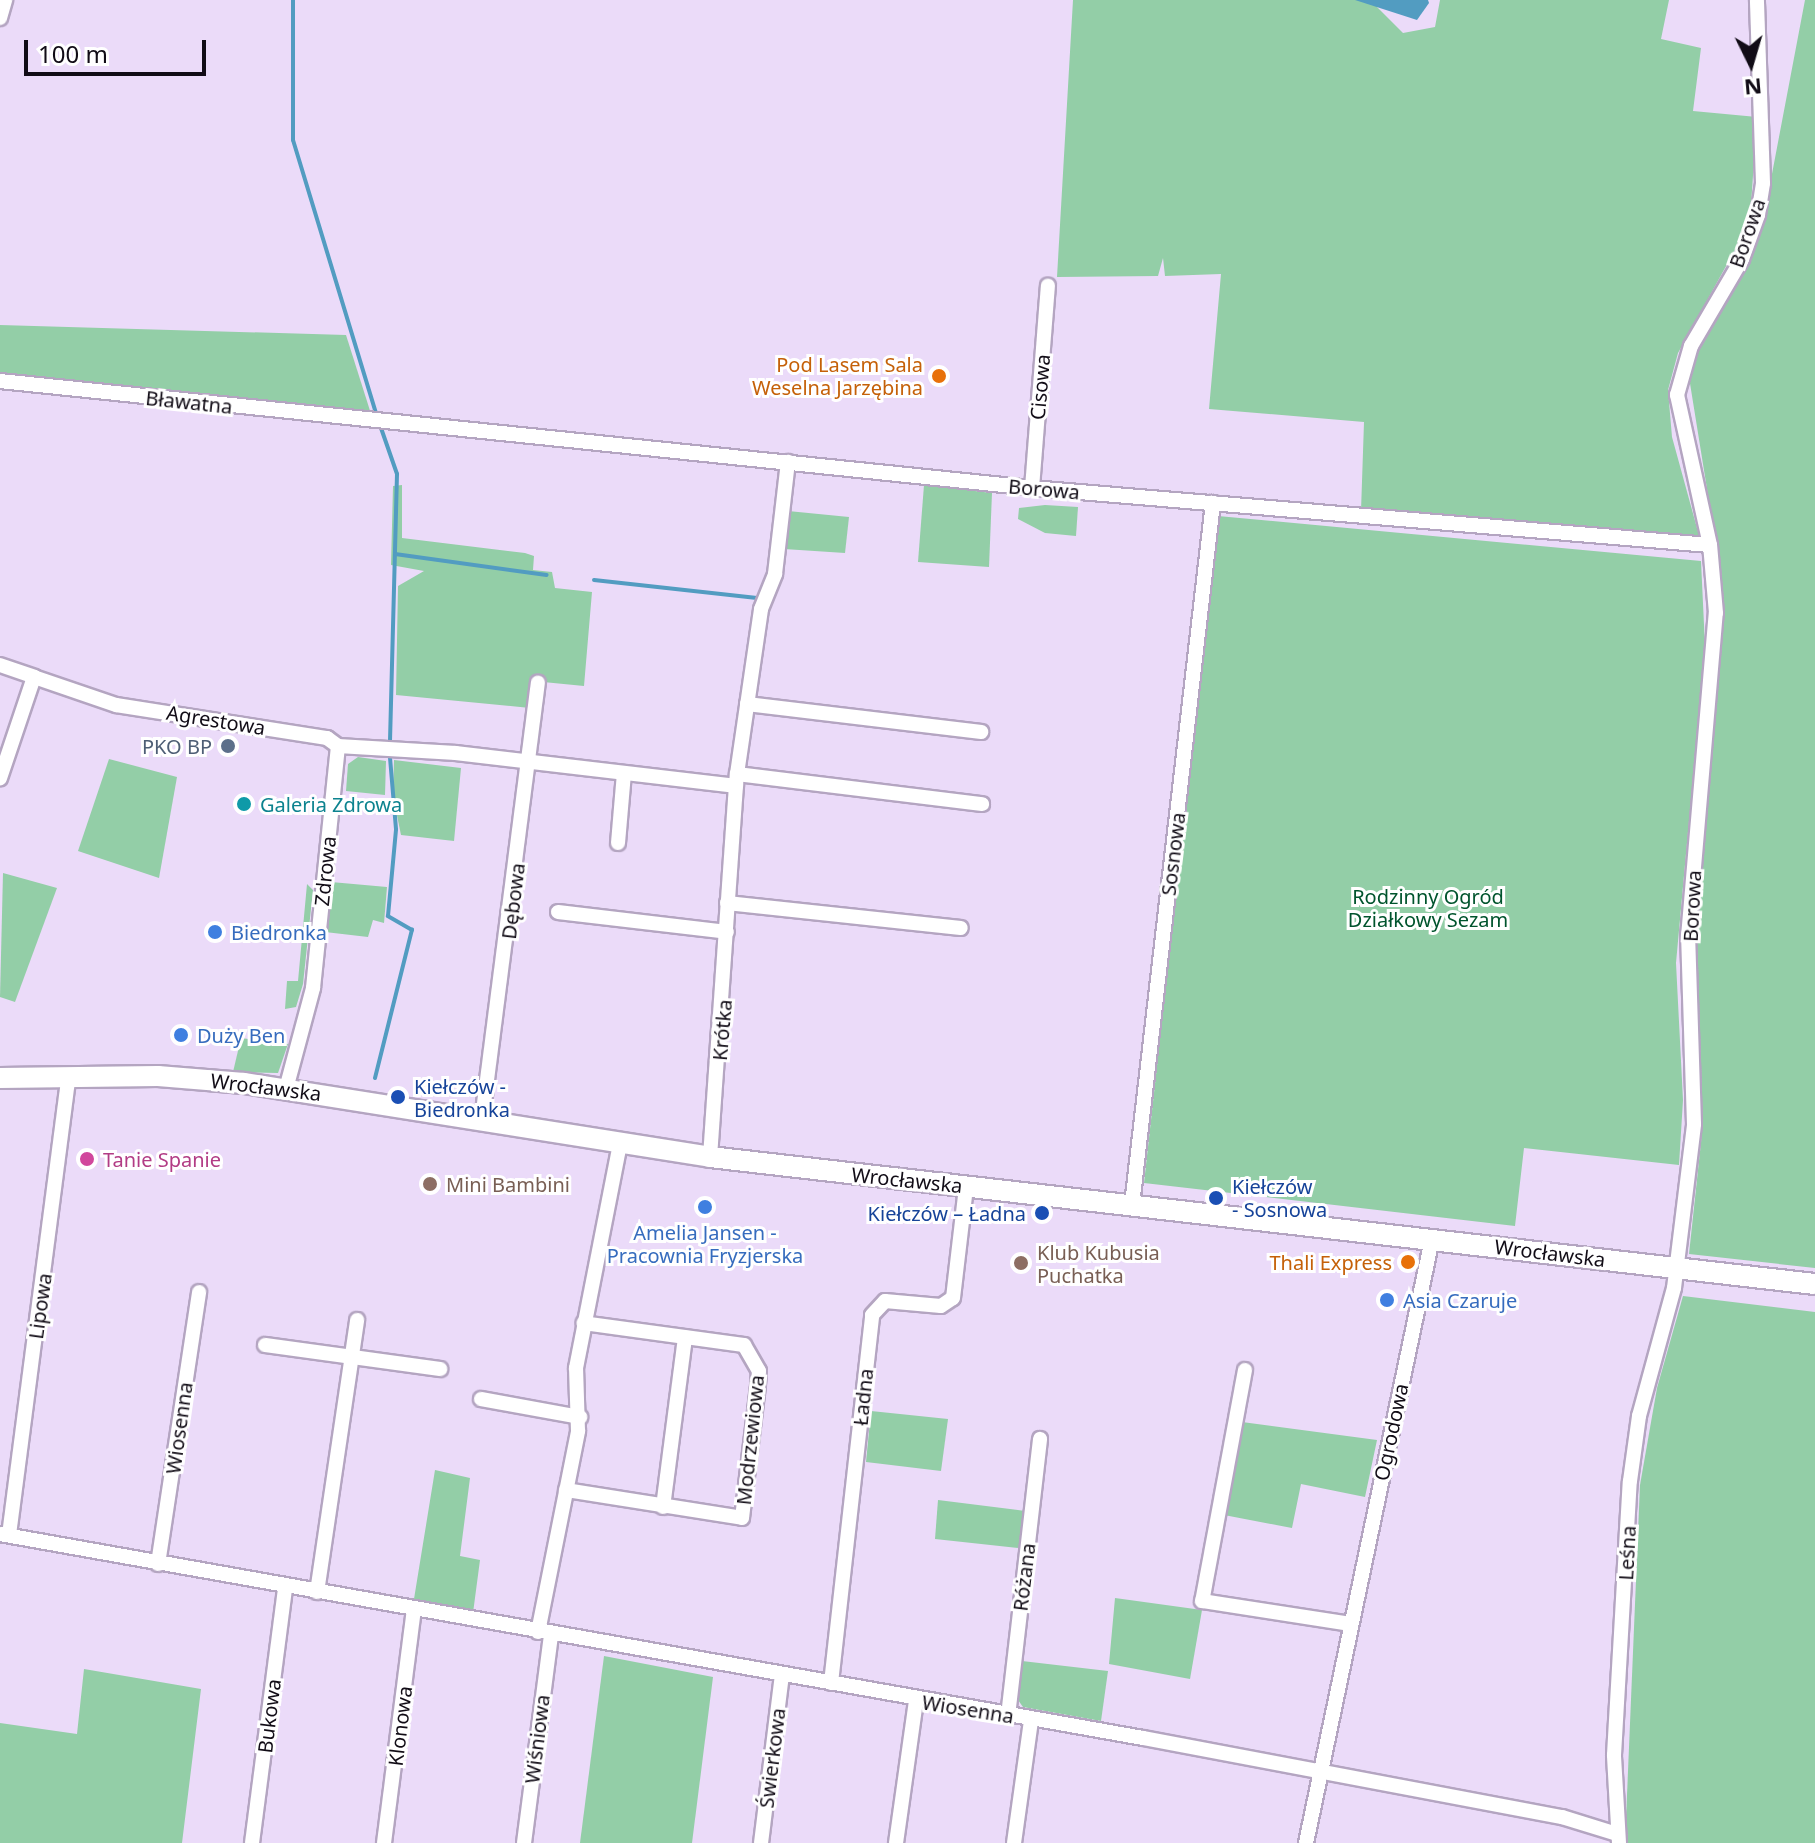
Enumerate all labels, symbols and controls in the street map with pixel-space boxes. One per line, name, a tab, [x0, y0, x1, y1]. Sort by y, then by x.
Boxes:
scale bar	[28, 24, 210, 74]
north arrow	[1711, 24, 1791, 104]
text: 100 m	[38, 37, 108, 70]
text: N	[1743, 72, 1763, 104]
street label: Borowa	[1724, 195, 1770, 271]
place label: Pod Lasem Sala Weselna Jarzębina	[752, 352, 923, 399]
street label: Cisowa	[1025, 353, 1055, 421]
marker: Pod Lasem Sala Weselna Jarzębina	[930, 367, 948, 385]
street label: Bławatna	[144, 386, 234, 418]
street label: Borowa	[1007, 474, 1081, 504]
street label: Agrestowa	[165, 700, 267, 740]
place label: PKO BP	[142, 734, 212, 758]
marker: PKO BP	[219, 737, 237, 755]
place label: Galeria Zdrowa	[260, 792, 402, 816]
marker: Galeria Zdrowa	[235, 795, 253, 813]
street label: Sosnowa	[1156, 811, 1190, 897]
street label: Zdrowa	[309, 835, 341, 907]
street label: Dębowa	[496, 861, 530, 941]
street label: Borowa	[1678, 870, 1706, 942]
park label: Rodzinny Ogród Działkowy Sezam	[1348, 884, 1508, 931]
place label: Biedronka	[231, 920, 327, 944]
marker: Biedronka	[206, 923, 224, 941]
street label: Krótka	[707, 998, 737, 1062]
place label: Duży Ben	[197, 1023, 285, 1047]
marker: Duży Ben	[172, 1026, 190, 1044]
street label: Wrocławska	[209, 1068, 323, 1106]
place label: Kiełczów - Biedronka	[414, 1074, 510, 1121]
marker: Kiełczów - Biedronka	[389, 1088, 407, 1106]
place label: Tanie Spanie	[103, 1147, 221, 1171]
marker: Tanie Spanie	[78, 1150, 96, 1168]
street label: Wrocławska	[850, 1162, 964, 1198]
place label: Mini Bambini	[446, 1172, 570, 1196]
place label: Kiełczów - Sosnowa	[1232, 1174, 1327, 1221]
marker: Mini Bambini	[421, 1175, 439, 1193]
marker: Kiełczów - Sosnowa	[1207, 1189, 1225, 1207]
marker: Amelia Jansen - Pracownia Fryzjerska	[696, 1198, 714, 1216]
place label: Kiełczów – Ładna	[868, 1201, 1026, 1225]
marker: Kiełczów – Ładna	[1033, 1204, 1051, 1222]
place label: Amelia Jansen - Pracownia Fryzjerska	[607, 1220, 803, 1267]
street label: Wrocławska	[1493, 1234, 1607, 1272]
place label: Klub Kubusia Puchatka	[1037, 1240, 1160, 1287]
place label: Thali Express	[1269, 1250, 1392, 1274]
marker: Thali Express	[1399, 1253, 1417, 1271]
marker: Klub Kubusia Puchatka	[1012, 1254, 1030, 1272]
street label: Lipowa	[23, 1271, 57, 1341]
place label: Asia Czaruje	[1403, 1288, 1517, 1312]
marker: Asia Czaruje	[1378, 1291, 1396, 1309]
street label: Ładna	[848, 1367, 878, 1427]
street label: Modrzewiowa	[731, 1374, 769, 1506]
street label: Wiosenna	[161, 1380, 197, 1476]
street label: Ogrodowa	[1369, 1381, 1413, 1483]
street label: Leśna	[1614, 1525, 1640, 1581]
street label: Różana	[1008, 1542, 1040, 1612]
street label: Bukowa	[253, 1677, 285, 1755]
street label: Klonowa	[383, 1685, 417, 1767]
street label: Wiosenna	[920, 1690, 1016, 1728]
street label: Wiśniowa	[520, 1693, 554, 1785]
street label: Świerkowa	[754, 1707, 790, 1809]

